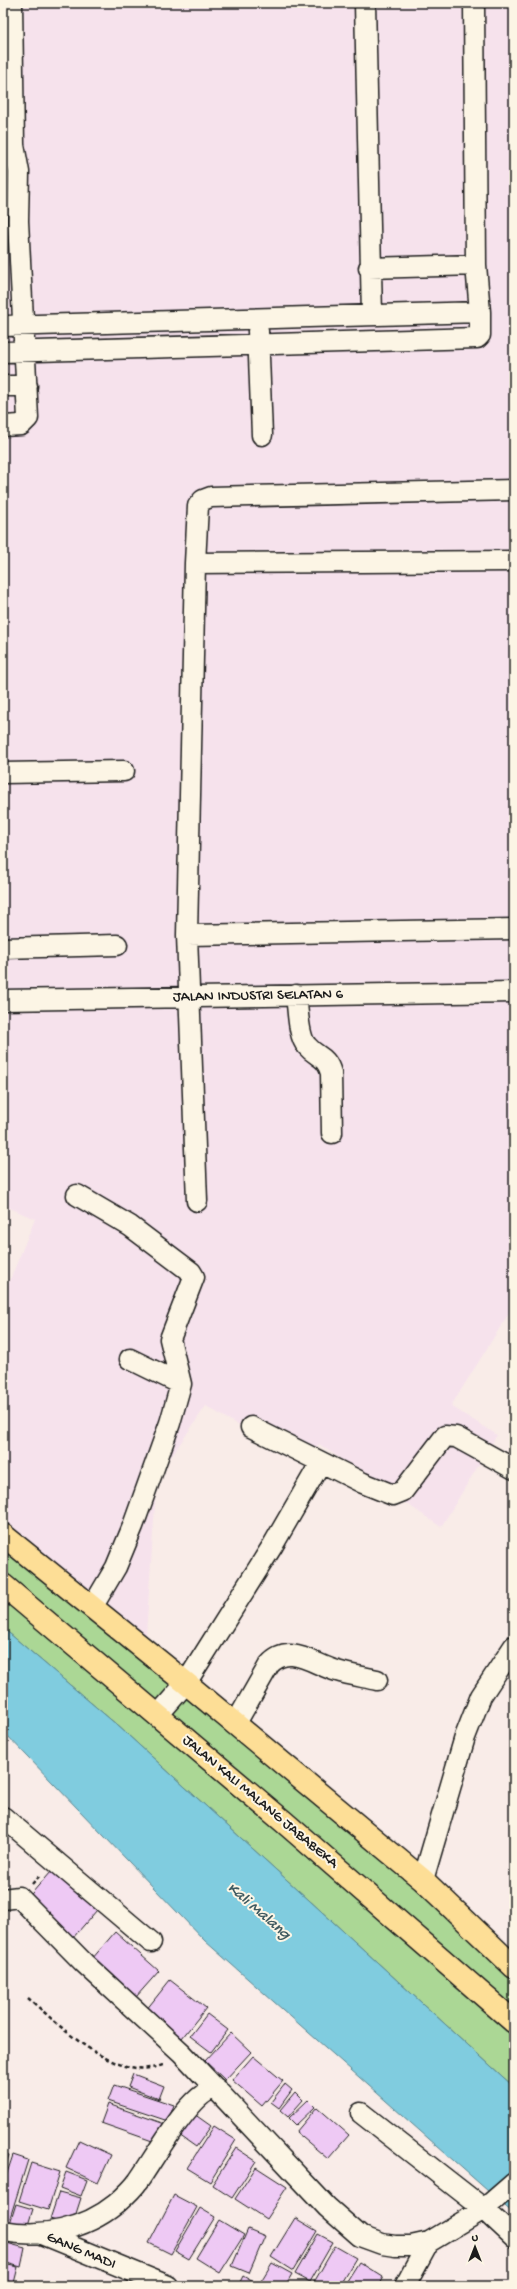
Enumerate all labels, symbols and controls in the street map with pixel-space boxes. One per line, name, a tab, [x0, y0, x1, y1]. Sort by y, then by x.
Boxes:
street label: JALAN INDUSTRI SELATAN 6	[173, 986, 344, 1006]
street label: JALAN KALI MALANG JABABEKA	[178, 1731, 343, 1873]
water label: Kali Malang	[222, 1879, 294, 1945]
north arrow	[455, 2227, 495, 2267]
street label: GANG MADI	[44, 2228, 118, 2274]
text: U	[472, 2233, 479, 2245]

